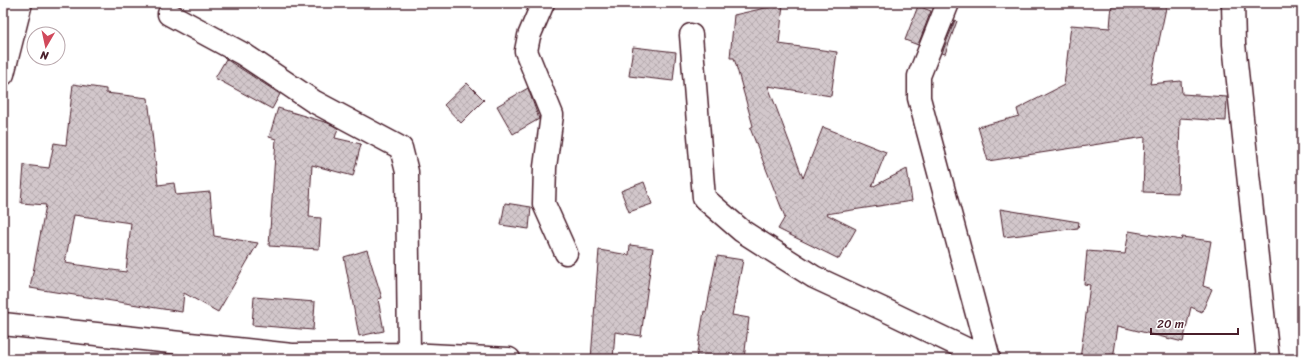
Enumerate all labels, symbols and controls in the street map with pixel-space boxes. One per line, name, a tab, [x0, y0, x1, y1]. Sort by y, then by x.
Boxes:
north arrow	[26, 26, 66, 66]
text: N	[39, 45, 51, 66]
scale bar	[1151, 310, 1238, 336]
text: 20 m	[1157, 313, 1184, 335]

